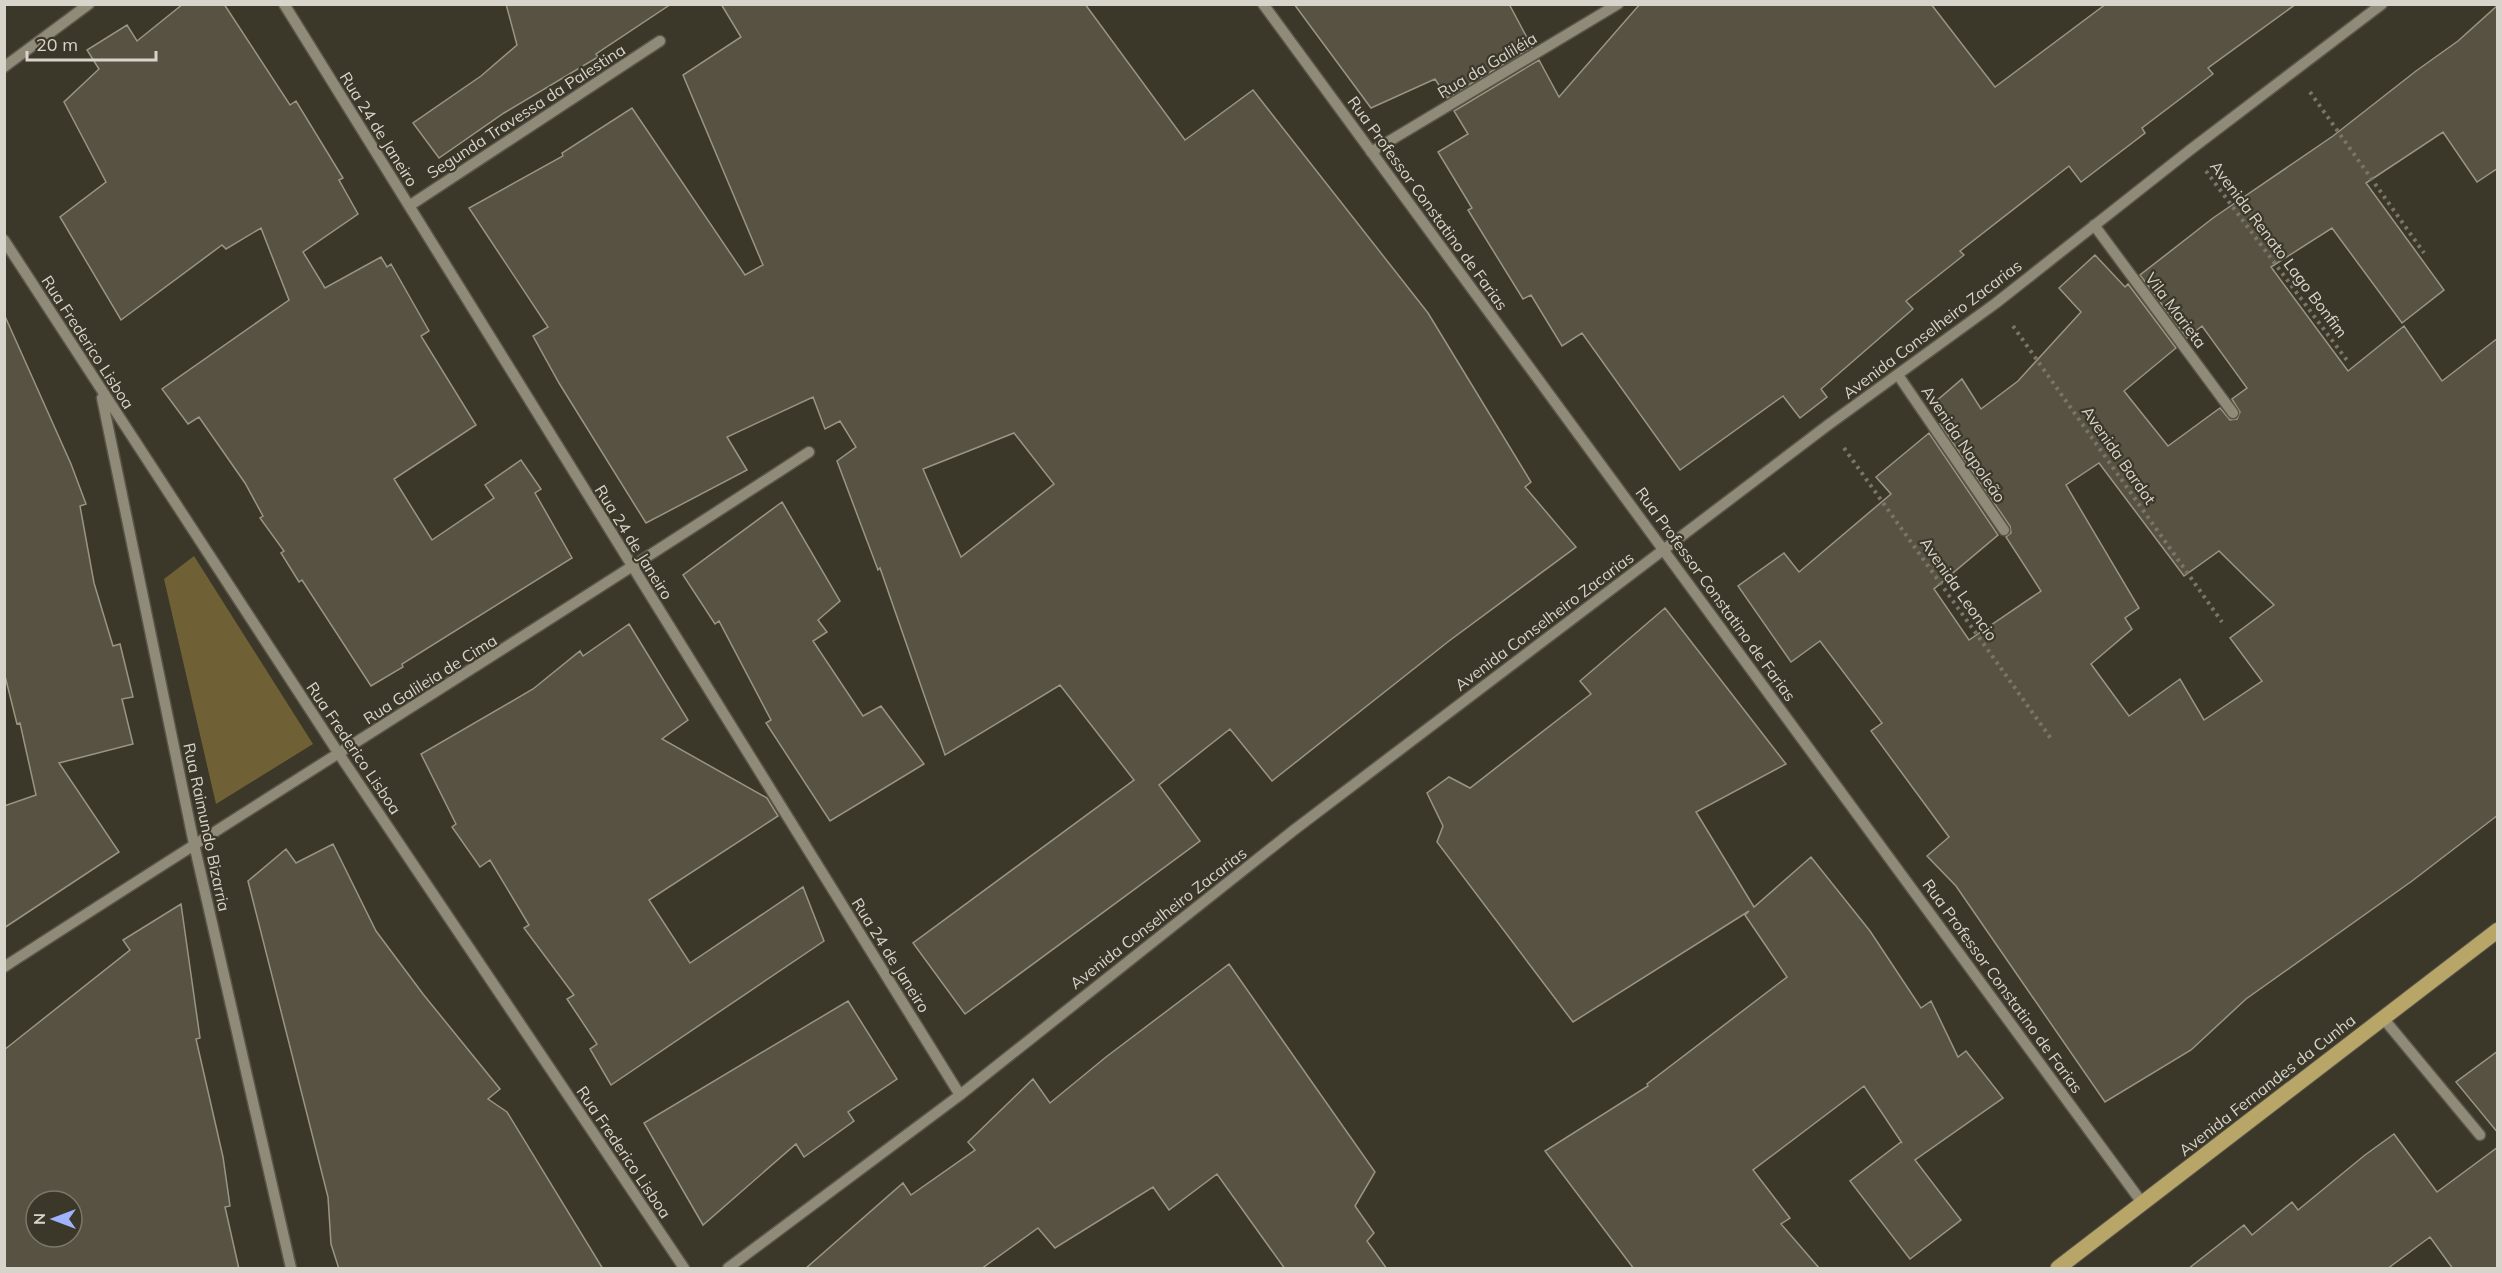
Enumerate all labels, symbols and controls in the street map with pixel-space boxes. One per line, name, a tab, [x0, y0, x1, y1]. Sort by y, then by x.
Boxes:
scale bar	[27, 24, 156, 62]
street label: Rua da Galiléia	[1434, 28, 1540, 102]
text: 20 m	[36, 33, 78, 56]
street label: Segunda Travessa da Palestina	[423, 39, 629, 183]
street label: Rua 24 de Janeiro	[336, 68, 422, 190]
street label: Rua Professor Constatino de Farias	[1344, 92, 1513, 314]
street label: Avenida Renato Lago Bonfim	[2206, 157, 2352, 341]
street label: Avenida Conselheiro Zacarias	[1839, 255, 2025, 403]
street label: Vila Marieta	[2141, 268, 2211, 352]
street label: Rua Frederico Lisboa	[37, 272, 139, 412]
street label: Avenida Napoleão	[1918, 382, 2010, 506]
street label: Avenida Bardot	[2078, 402, 2161, 508]
street label: Rua 24 de Janeiro	[591, 481, 677, 603]
street label: Rua Professor Constatino de Farias	[1632, 483, 1801, 705]
street label: Avenida Leoncio	[1916, 533, 2002, 645]
street label: Avenida Conselheiro Zacarias	[1451, 547, 1637, 695]
street label: Rua Galileia de Cima	[359, 630, 501, 728]
street label: Rua Frederico Lisboa	[302, 678, 406, 818]
street label: Rua Raimundo Bizarria	[179, 741, 235, 913]
street label: Avenida Conselheiro Zacarias	[1066, 843, 1250, 993]
street label: Rua Professor Constatino de Farias	[1919, 875, 2088, 1097]
street label: Rua 24 de Janeiro	[848, 894, 934, 1016]
street label: Avenida Fernandes da Cunha	[2175, 1010, 2359, 1160]
street label: Rua Frederico Lisboa	[572, 1082, 676, 1222]
north arrow	[24, 1189, 84, 1249]
text: N	[29, 1213, 49, 1225]

